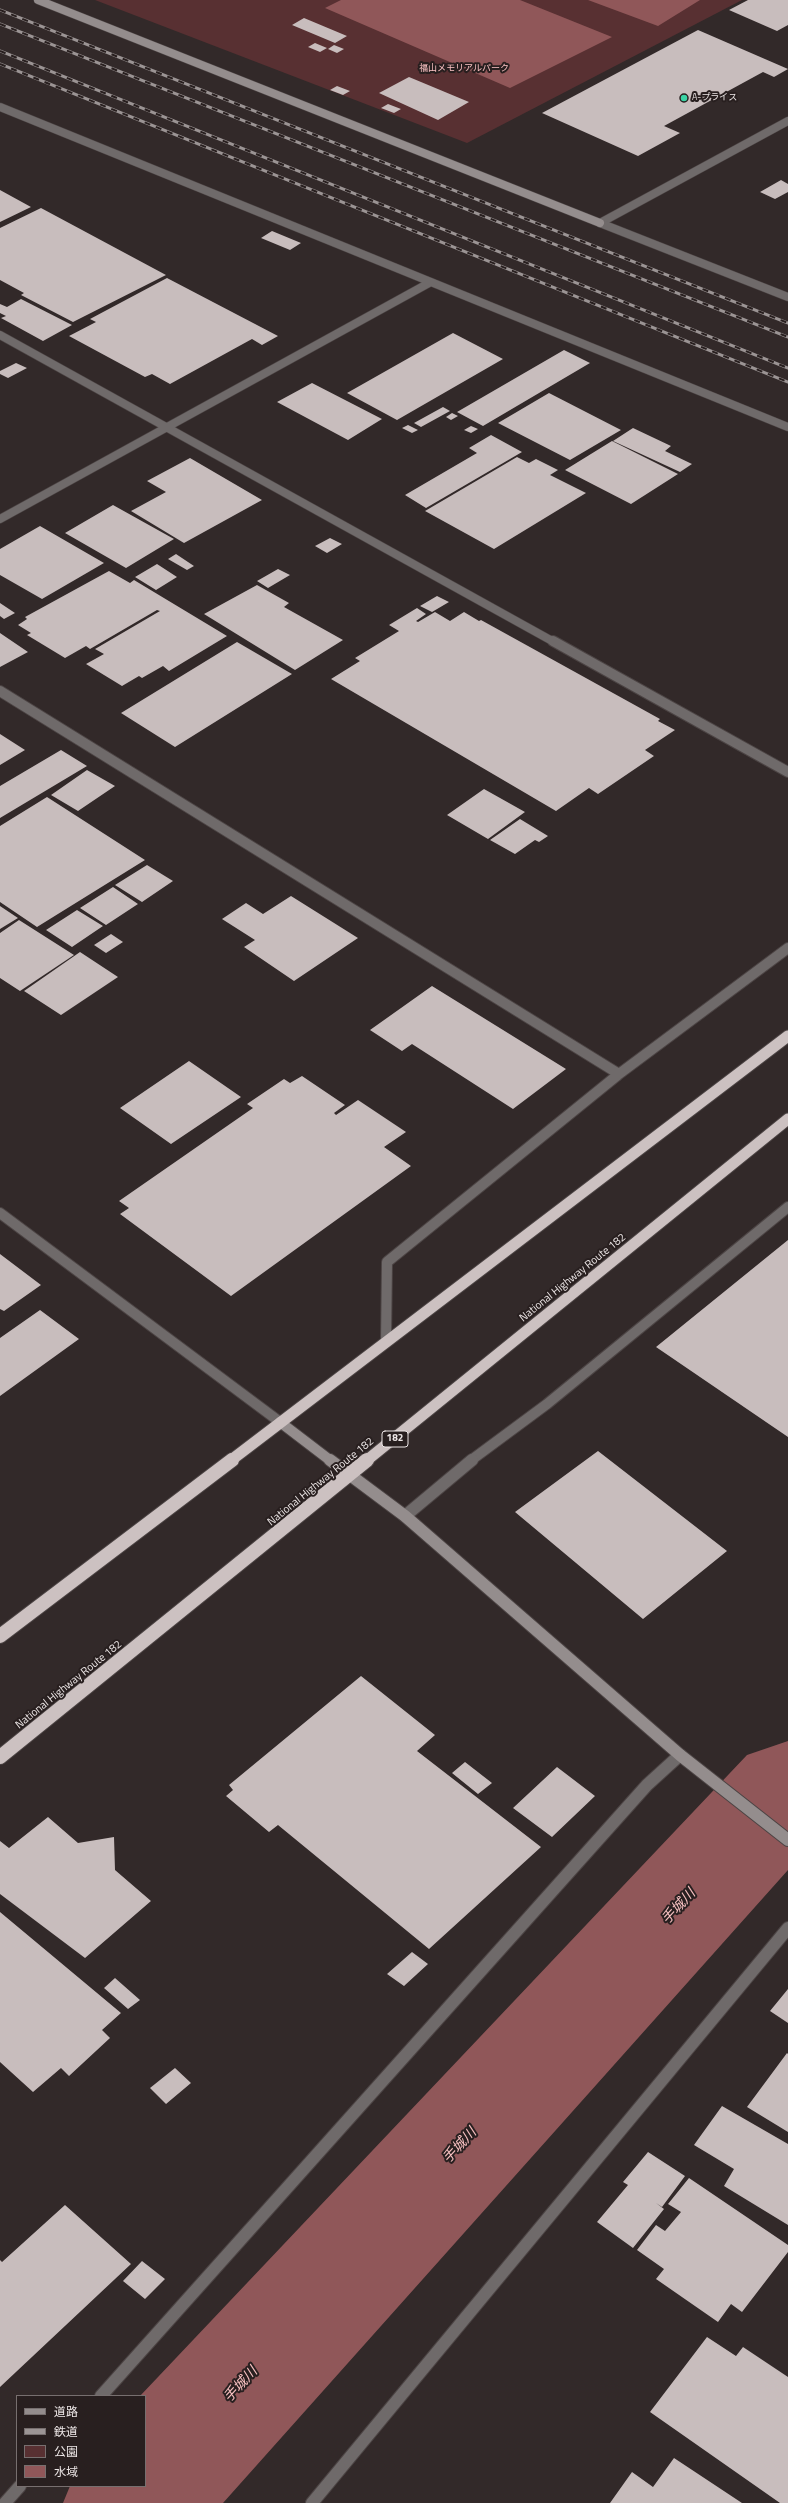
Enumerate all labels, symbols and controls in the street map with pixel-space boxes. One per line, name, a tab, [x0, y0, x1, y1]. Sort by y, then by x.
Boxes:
park label: 福山メモリアルパーク	[419, 64, 509, 74]
marker: A-プライス	[679, 93, 689, 103]
place label: A-プライス	[692, 93, 737, 103]
street label: National Highway Route 182	[517, 1231, 629, 1325]
road number: 182	[382, 1431, 408, 1447]
street label: National Highway Route 182	[265, 1435, 377, 1529]
street label: National Highway Route 182	[13, 1638, 125, 1732]
water label: 手城川	[659, 1886, 699, 1928]
water label: 手城川	[440, 2125, 480, 2167]
water label: 手城川	[221, 2364, 261, 2406]
legend	[16, 2395, 146, 2487]
text: 道路	[54, 2402, 78, 2421]
text: 鉄道	[54, 2422, 78, 2441]
text: 公園	[54, 2442, 78, 2461]
text: 水域	[54, 2462, 78, 2481]

